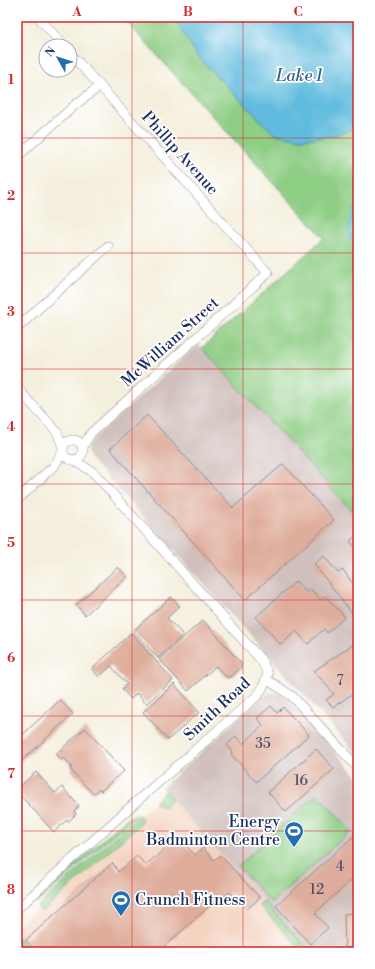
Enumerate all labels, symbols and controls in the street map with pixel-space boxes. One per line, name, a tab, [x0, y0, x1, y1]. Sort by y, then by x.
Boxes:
text: A	[71, 4, 82, 20]
text: B	[183, 4, 193, 20]
text: C	[293, 4, 303, 20]
north arrow	[38, 38, 78, 78]
text: N	[43, 44, 59, 60]
water label: Lake 1	[275, 65, 323, 87]
text: 1	[8, 72, 15, 88]
street label: Phillip Avenue	[137, 107, 223, 199]
text: 2	[7, 188, 15, 204]
street label: McWilliam Street	[117, 293, 223, 391]
text: 3	[7, 304, 15, 320]
text: 4	[7, 419, 16, 435]
text: 5	[7, 535, 15, 551]
text: 6	[7, 650, 15, 666]
house number: 7	[336, 672, 344, 690]
street label: Smith Road	[179, 673, 255, 745]
house number: 35	[255, 735, 271, 753]
text: 7	[7, 766, 15, 782]
house number: 16	[294, 772, 309, 790]
place label: Energy Badminton Centre	[145, 812, 280, 850]
sports icon: Energy Badminton Centre	[283, 820, 305, 848]
house number: 4	[336, 858, 344, 876]
house number: 12	[310, 881, 324, 899]
text: 8	[7, 882, 15, 898]
sports icon: Crunch Fitness	[110, 889, 132, 917]
place label: Crunch Fitness	[135, 890, 246, 910]

